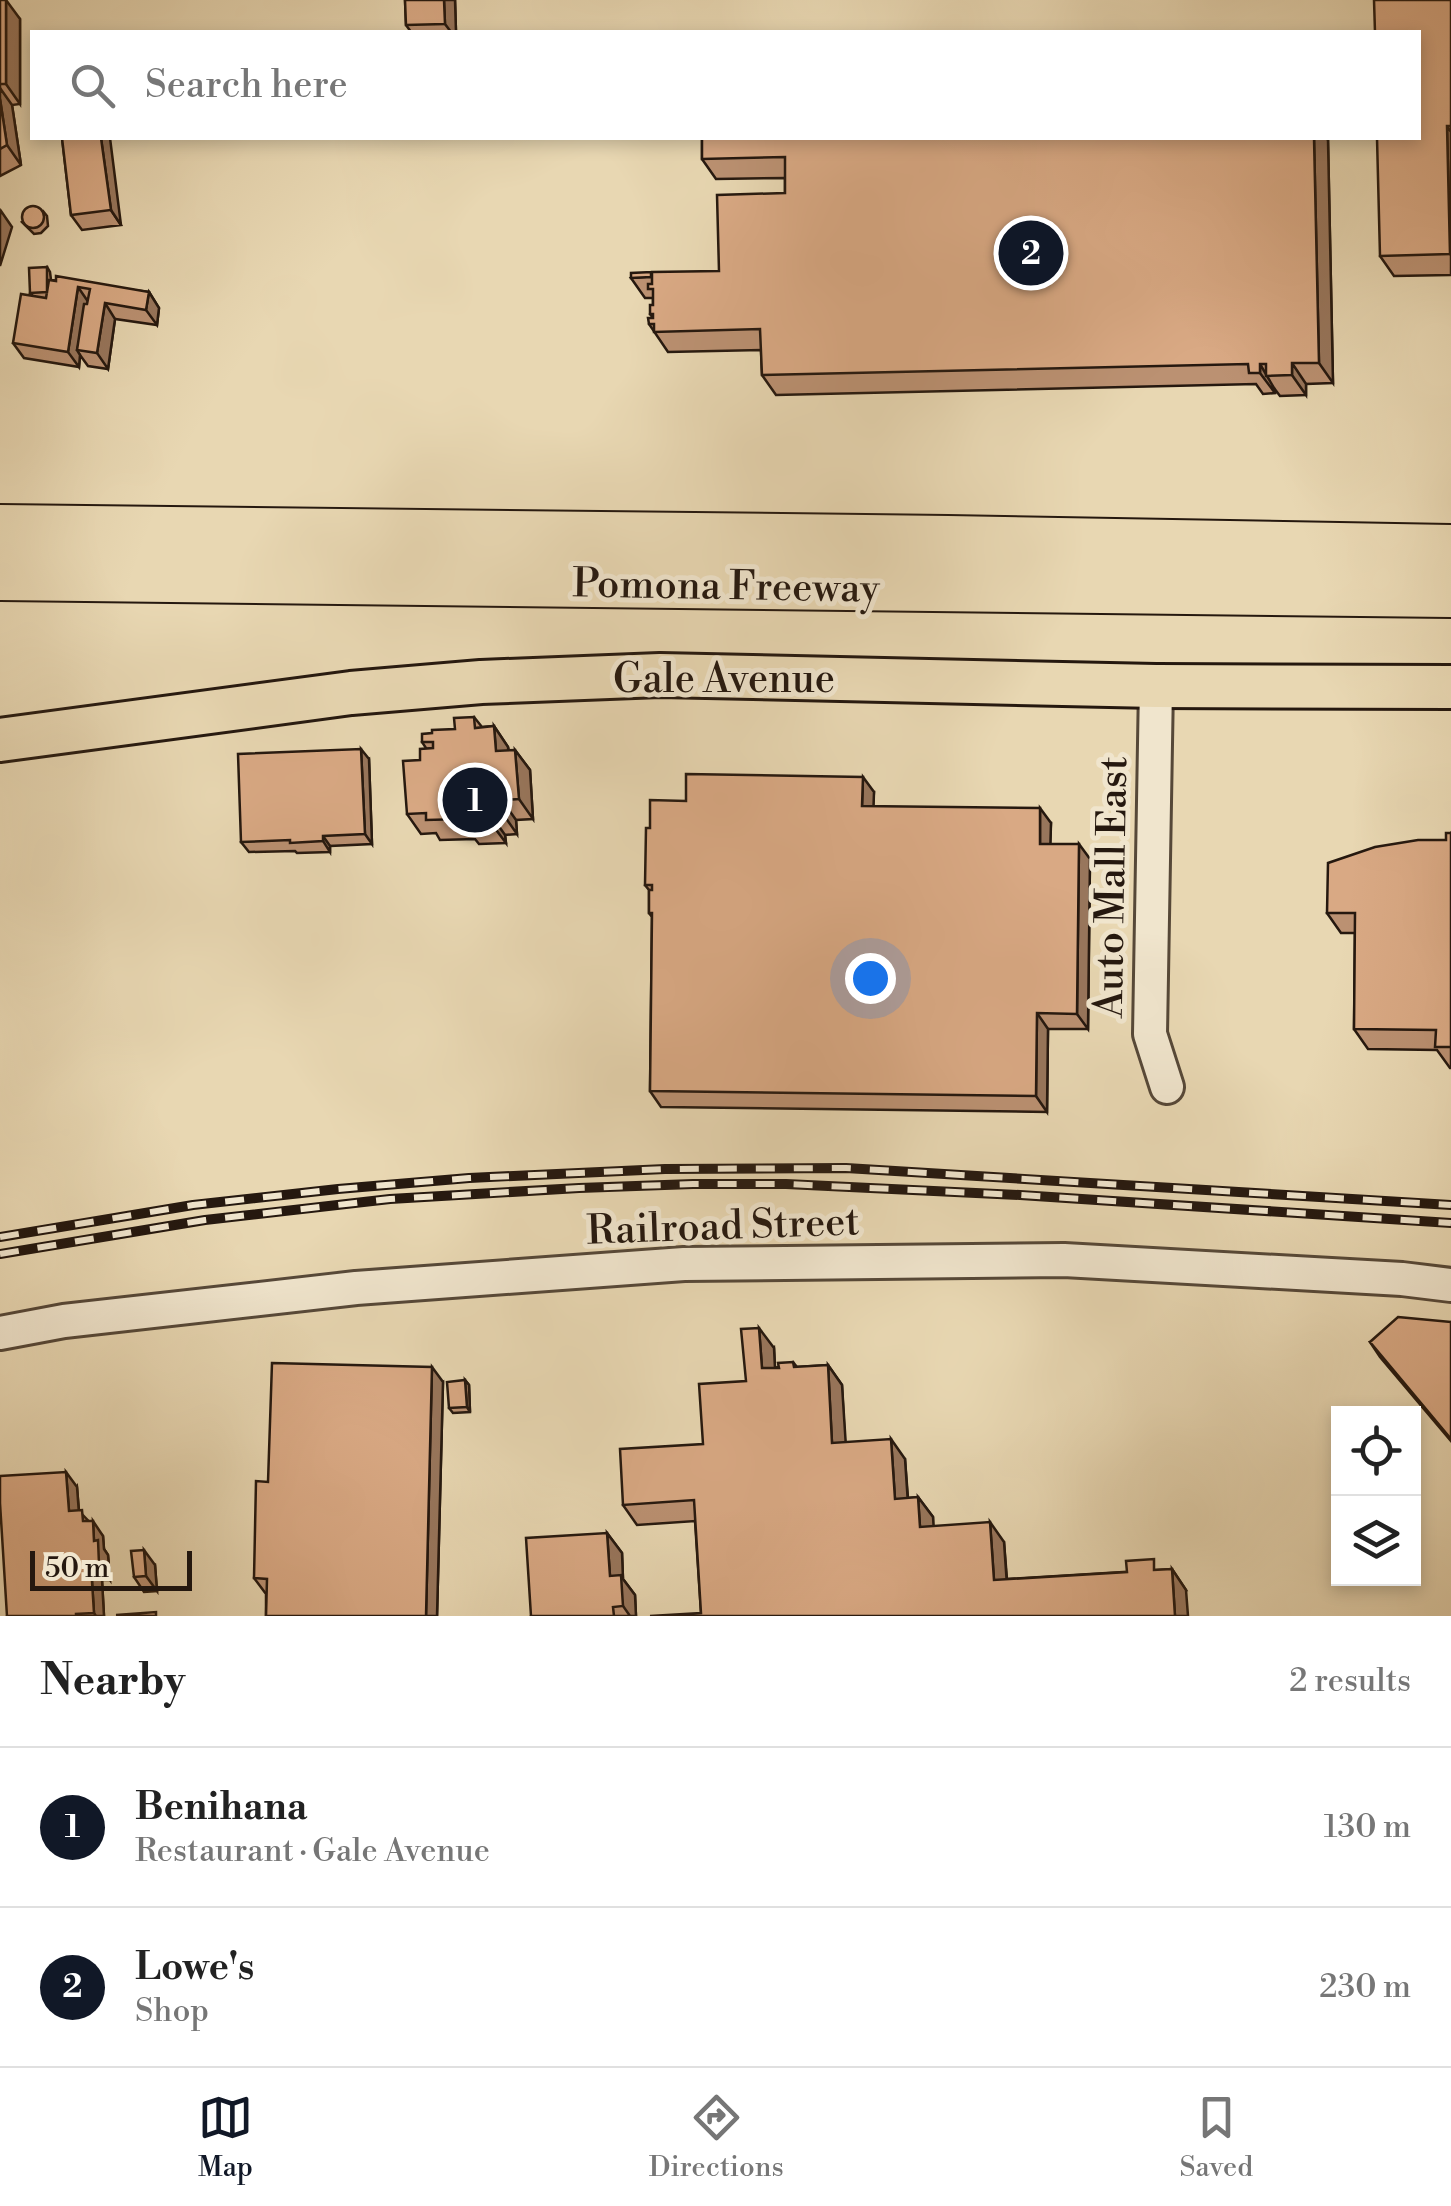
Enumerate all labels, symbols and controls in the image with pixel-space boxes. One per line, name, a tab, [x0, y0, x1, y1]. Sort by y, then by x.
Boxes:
search box	[30, 30, 1421, 140]
icon: search	[65, 58, 120, 113]
text: Search here	[145, 62, 348, 109]
pin: 2	[998, 216, 1064, 290]
street label: Pomona Freeway	[572, 559, 881, 616]
street label: Gale Avenue	[613, 655, 835, 705]
street label: Auto Mall East	[1085, 756, 1139, 1019]
pin: 1	[442, 762, 508, 838]
your location	[845, 953, 896, 1004]
street label: Railroad Street	[586, 1197, 860, 1257]
map controls	[1331, 1406, 1421, 1586]
button: locate	[1331, 1406, 1421, 1496]
button: layers	[1331, 1496, 1421, 1586]
scale bar	[30, 1546, 192, 1590]
text: 50 m	[45, 1551, 109, 1586]
text: Nearby	[40, 1655, 185, 1708]
text: 2 results	[1289, 1661, 1411, 1701]
text: Benihana	[135, 1784, 307, 1831]
text: 1	[65, 1807, 80, 1847]
text: 130 m	[1324, 1807, 1411, 1847]
text: Restaurant · Gale Avenue	[135, 1831, 490, 1871]
text: Lowe's	[135, 1944, 254, 1991]
text: 2	[62, 1967, 83, 2007]
text: 230 m	[1319, 1967, 1411, 2007]
text: Shop	[135, 1991, 209, 2031]
tab: Map	[198, 2090, 253, 2185]
tab: Directions	[649, 2090, 784, 2185]
tab: Saved	[1180, 2090, 1253, 2185]

